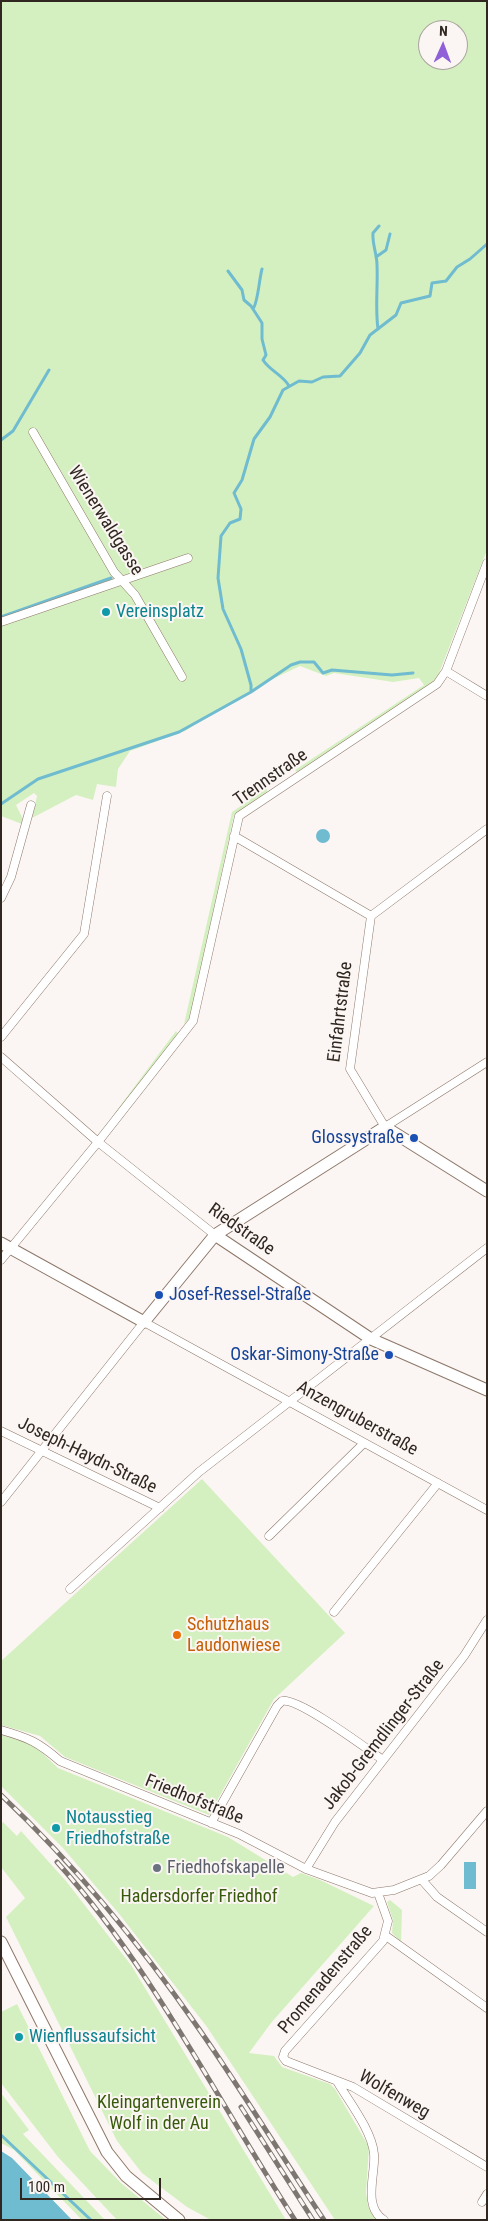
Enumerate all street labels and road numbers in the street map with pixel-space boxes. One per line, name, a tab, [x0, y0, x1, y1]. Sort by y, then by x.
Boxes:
street label: Wienerwaldgasse	[63, 462, 147, 580]
street label: Trennstraße	[230, 745, 312, 811]
street label: Einfahrtstraße	[324, 960, 358, 1064]
street label: Riedstraße	[204, 1199, 278, 1261]
street label: Anzengruberstraße	[293, 1377, 421, 1461]
street label: Joseph-Haydn-Straße	[14, 1413, 160, 1499]
street label: Jakob-Gremdlinger-Straße	[318, 1655, 450, 1815]
street label: Friedhofstraße	[142, 1771, 246, 1829]
street label: Promenadenstraße	[274, 1921, 378, 2039]
street label: Wolfenweg	[355, 2066, 433, 2124]

